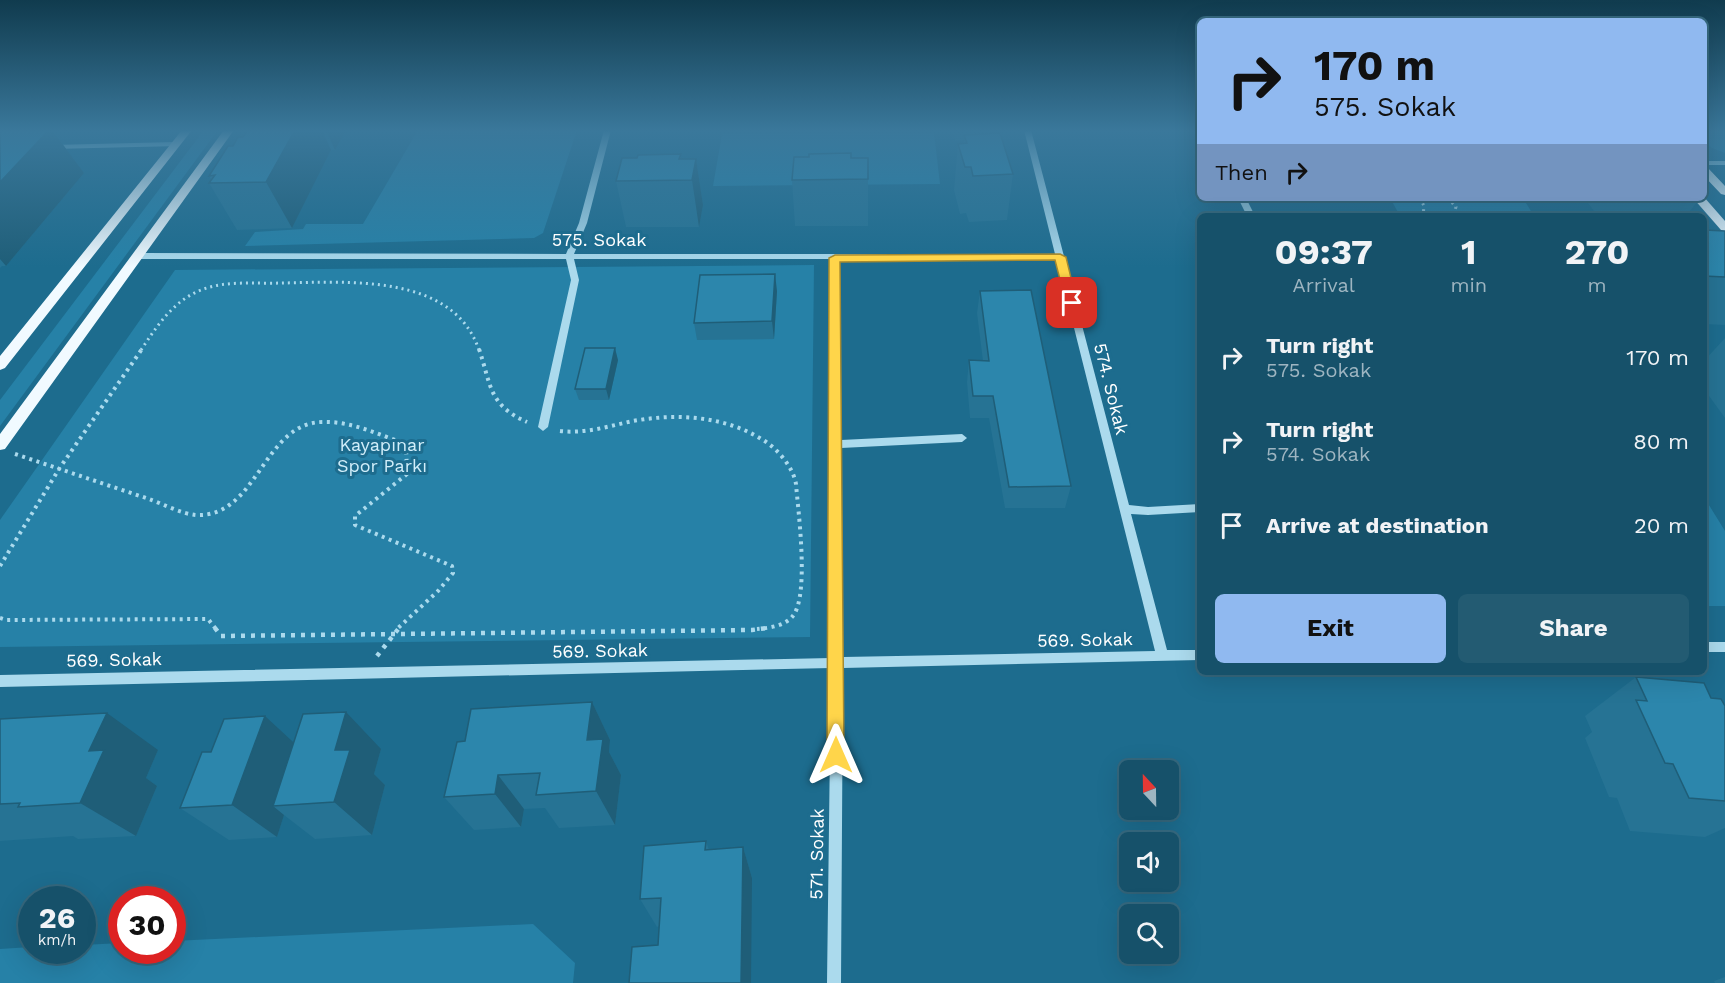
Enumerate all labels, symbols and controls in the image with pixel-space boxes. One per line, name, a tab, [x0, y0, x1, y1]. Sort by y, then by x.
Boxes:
text: 170 m	[1314, 41, 1435, 90]
icon: right	[1215, 42, 1293, 120]
text: 575. Sokak	[1314, 91, 1456, 123]
icon: right	[1280, 156, 1313, 189]
text: Then	[1215, 160, 1268, 185]
street label: 575. Sokak	[552, 229, 646, 250]
text: 09:37	[1274, 231, 1373, 273]
text: 1	[1461, 231, 1477, 273]
text: 270	[1565, 231, 1630, 273]
text: Arrival	[1292, 273, 1355, 297]
text: min	[1450, 273, 1487, 297]
text: m	[1588, 273, 1607, 297]
pin	[1046, 277, 1097, 328]
icon: arrive	[1055, 286, 1088, 319]
text: Turn right	[1266, 333, 1373, 358]
street label: 574. Sokak	[1090, 341, 1133, 437]
icon: right	[1215, 341, 1248, 374]
text: 170 m	[1626, 345, 1689, 370]
text: 575. Sokak	[1266, 358, 1371, 382]
text: Turn right	[1266, 417, 1373, 442]
icon: right	[1215, 425, 1248, 458]
text: 80 m	[1633, 429, 1689, 454]
park label: Kayapınar Spor Parkı	[337, 434, 427, 476]
text: 574. Sokak	[1266, 442, 1370, 466]
icon: arrive	[1215, 509, 1248, 542]
text: Arrive at destination	[1266, 513, 1489, 538]
text: 20 m	[1634, 513, 1689, 538]
button: Exit	[1215, 594, 1446, 663]
button: Share	[1458, 594, 1689, 663]
street label: 569. Sokak	[1037, 628, 1133, 651]
street label: 569. Sokak	[552, 639, 648, 662]
street label: 569. Sokak	[66, 648, 162, 671]
position arrow	[804, 723, 868, 787]
north arrow	[1119, 760, 1179, 820]
map controls	[1119, 760, 1179, 964]
street label: 571. Sokak	[805, 808, 828, 900]
button: sound	[1119, 832, 1179, 892]
speed limit sign: 30	[108, 886, 186, 964]
text: 26	[39, 900, 75, 935]
button: search	[1119, 904, 1179, 964]
text: km/h	[38, 931, 76, 949]

